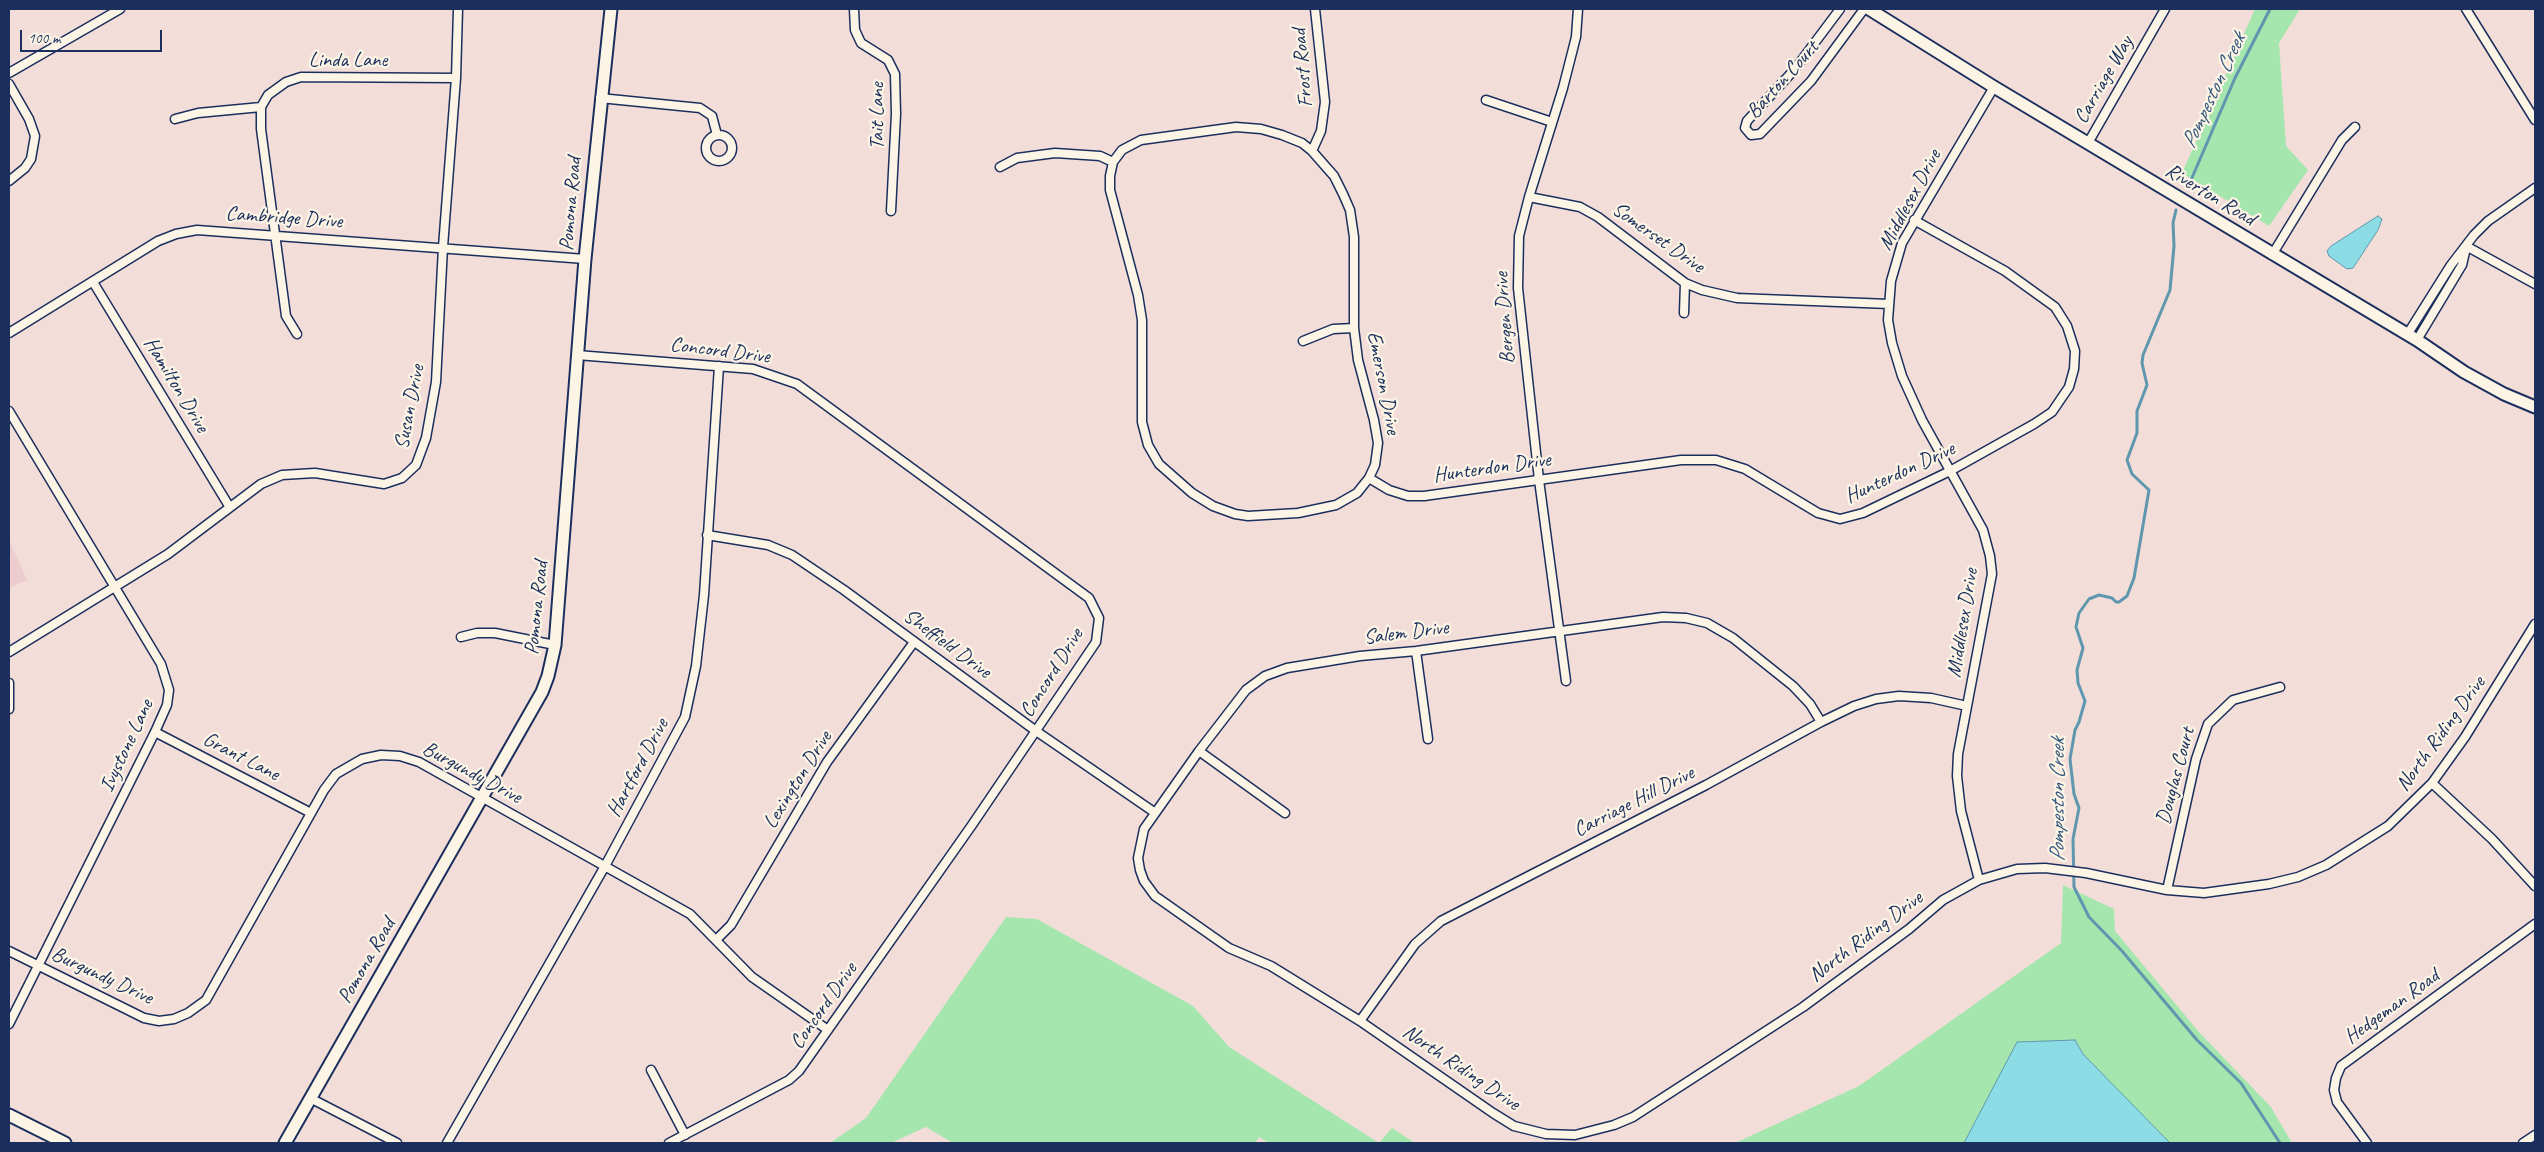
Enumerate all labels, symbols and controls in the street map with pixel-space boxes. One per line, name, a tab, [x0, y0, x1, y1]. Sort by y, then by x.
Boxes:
scale bar	[22, 20, 165, 52]
street label: Frost Road	[1287, 28, 1319, 108]
text: 100 m	[28, 29, 60, 48]
water label: Pompeston Creek	[2176, 29, 2252, 153]
street label: Carriage Way	[2069, 32, 2139, 128]
street label: Barton Court	[1741, 36, 1825, 124]
street label: Linda Lane	[309, 47, 387, 73]
street label: Tait Lane	[864, 82, 890, 150]
street label: Middlesex Drive	[1873, 145, 1947, 255]
street label: Pomona Road	[554, 156, 588, 252]
street label: Riverton Road	[2160, 158, 2260, 232]
street label: Somerset Drive	[1607, 197, 1709, 279]
street label: Cambridge Drive	[225, 201, 343, 235]
street label: Bergen Drive	[1489, 271, 1521, 365]
street label: Emerson Drive	[1361, 330, 1405, 436]
street label: Concord Drive	[669, 332, 771, 370]
street label: Hamilton Drive	[138, 333, 214, 437]
street label: Susan Drive	[389, 363, 431, 451]
street label: Hunterdon Drive	[1841, 437, 1959, 509]
street label: Hunterdon Drive	[1432, 447, 1552, 489]
street label: Pomona Road	[520, 560, 554, 656]
street label: Middlesex Drive	[1942, 567, 1984, 679]
street label: Sheffield Drive	[898, 604, 996, 684]
street label: Salem Drive	[1362, 615, 1450, 651]
street label: Concord Drive	[1015, 624, 1089, 722]
street label: North Riding Drive	[2391, 671, 2491, 797]
street label: Ivystone Lane	[95, 696, 159, 796]
street label: Hartford Drive	[602, 715, 674, 821]
street label: Douglas Court	[2151, 725, 2201, 827]
street label: Grant Lane	[198, 727, 284, 787]
street label: Lexington Drive	[758, 727, 838, 833]
street label: Burgundy Drive	[418, 736, 526, 810]
water label: Pompeston Creek	[2045, 738, 2071, 862]
street label: Carriage Hill Drive	[1569, 761, 1699, 843]
street label: North Riding Drive	[1804, 886, 1928, 988]
street label: Pomona Road	[333, 914, 401, 1008]
street label: Burgundy Drive	[47, 942, 157, 1010]
street label: Concord Drive	[785, 958, 863, 1054]
street label: Hedgeman Road	[2340, 964, 2444, 1050]
street label: North Riding Drive	[1397, 1019, 1525, 1117]

